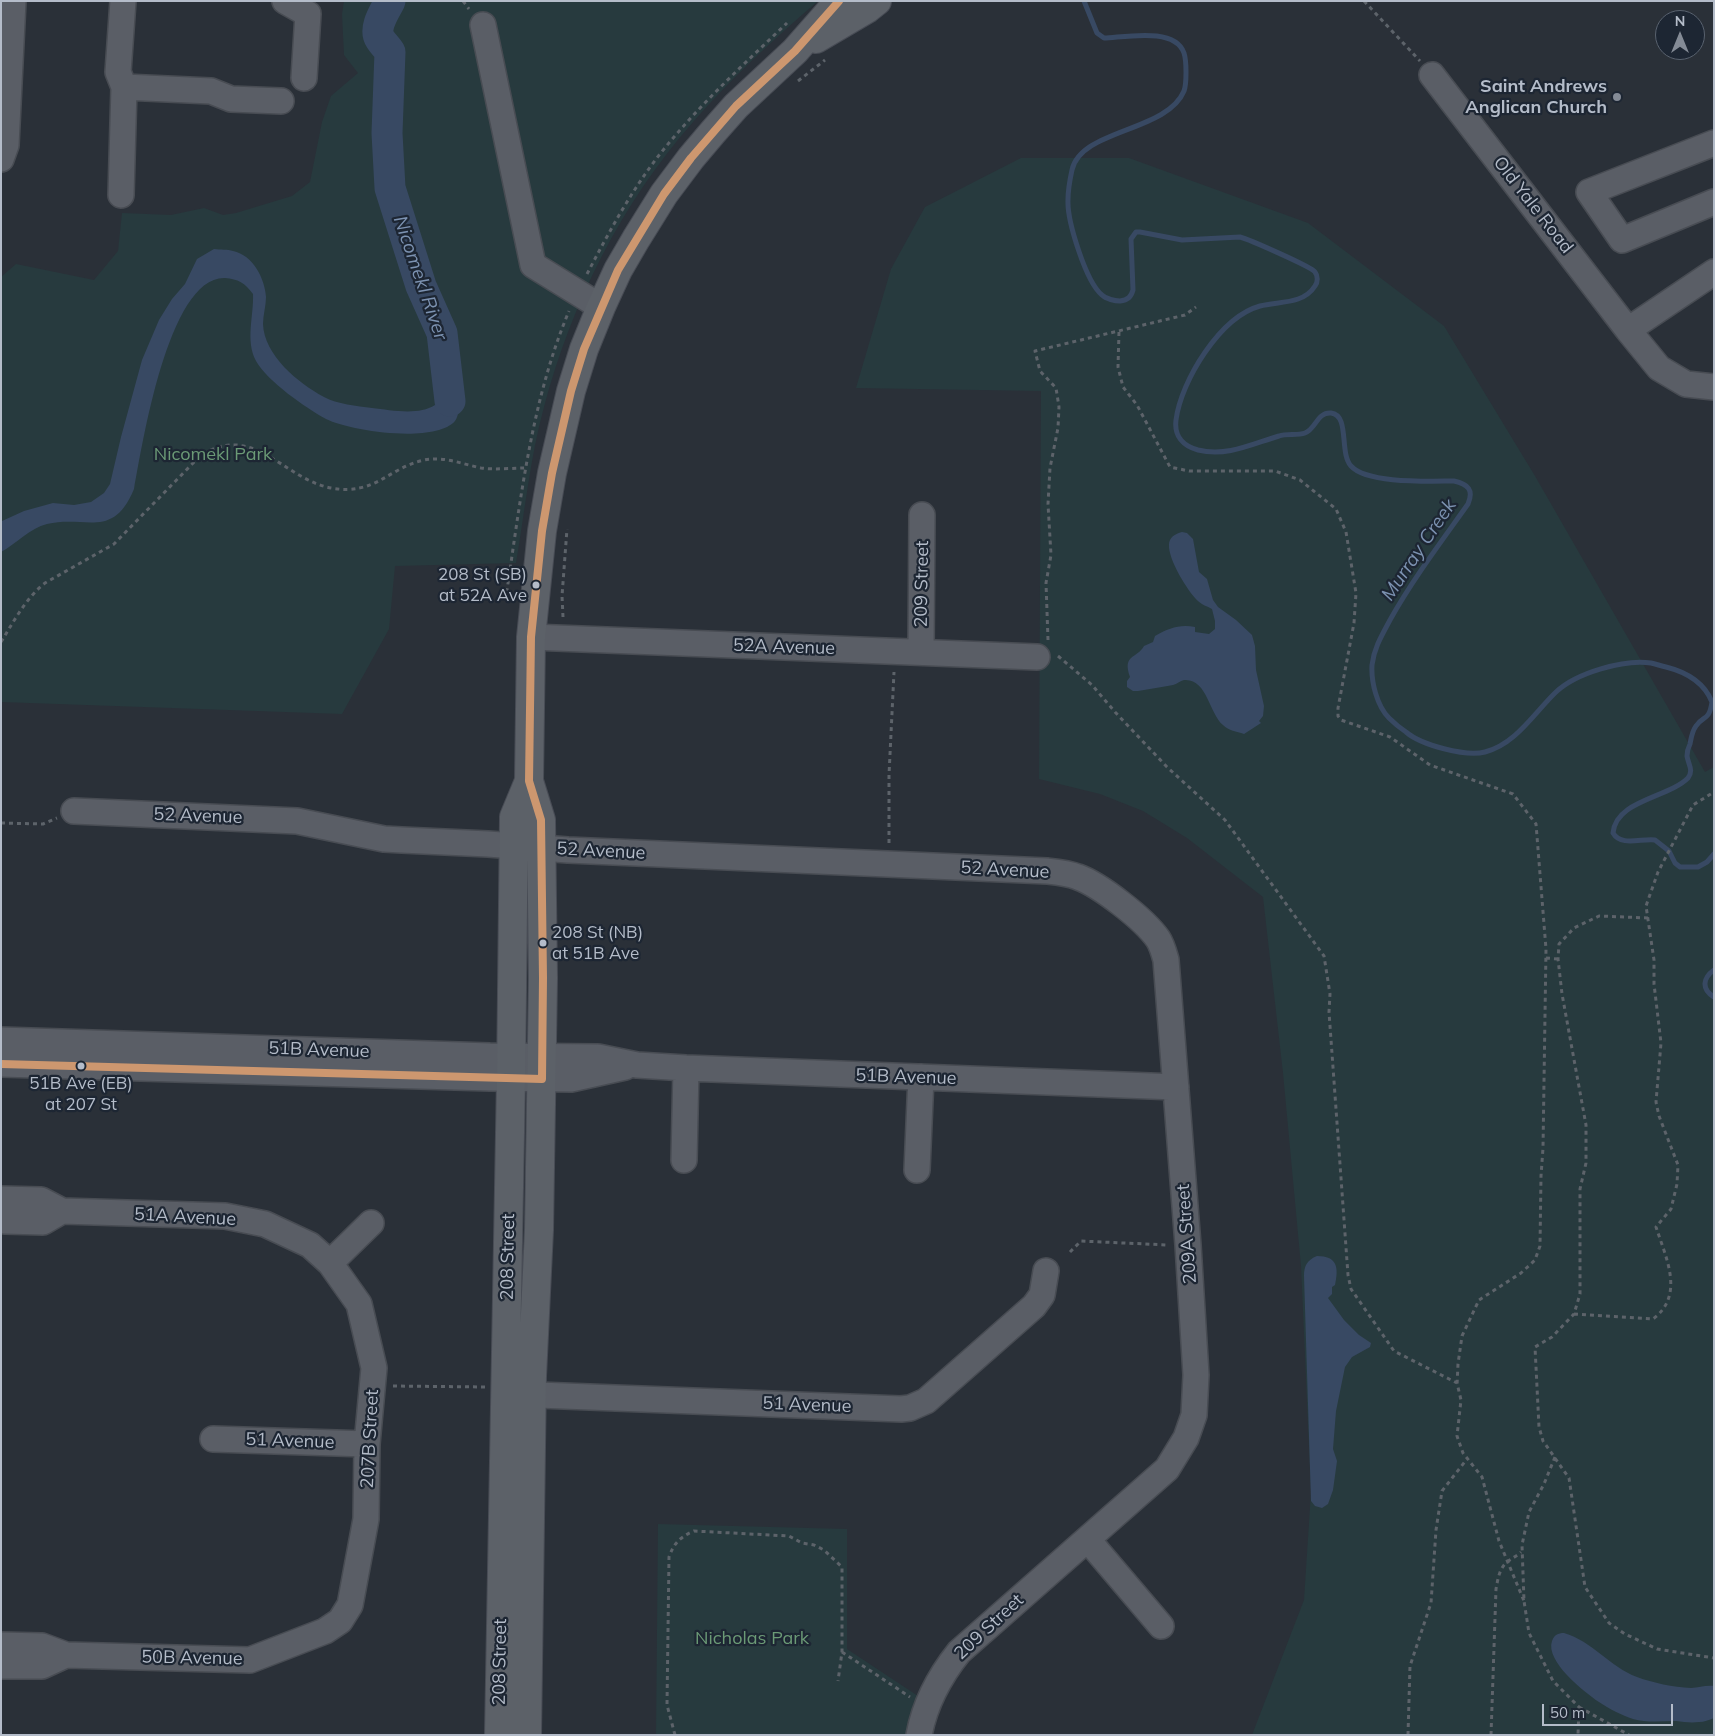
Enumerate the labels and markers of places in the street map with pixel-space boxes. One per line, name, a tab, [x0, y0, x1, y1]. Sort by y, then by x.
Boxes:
place label: Saint Andrews Anglican Church	[1465, 76, 1607, 118]
marker: Saint Andrews Anglican Church	[1611, 91, 1623, 103]
place label: 208 St (SB) at 52A Ave	[438, 565, 527, 605]
marker: 208 St (SB) at 52A Ave	[531, 580, 541, 590]
place label: 208 St (NB) at 51B Ave	[552, 923, 643, 963]
marker: 208 St (NB) at 51B Ave	[538, 938, 548, 948]
marker: 51B Ave (EB) at 207 St	[76, 1061, 86, 1071]
place label: 51B Ave (EB) at 207 St	[29, 1074, 133, 1114]

